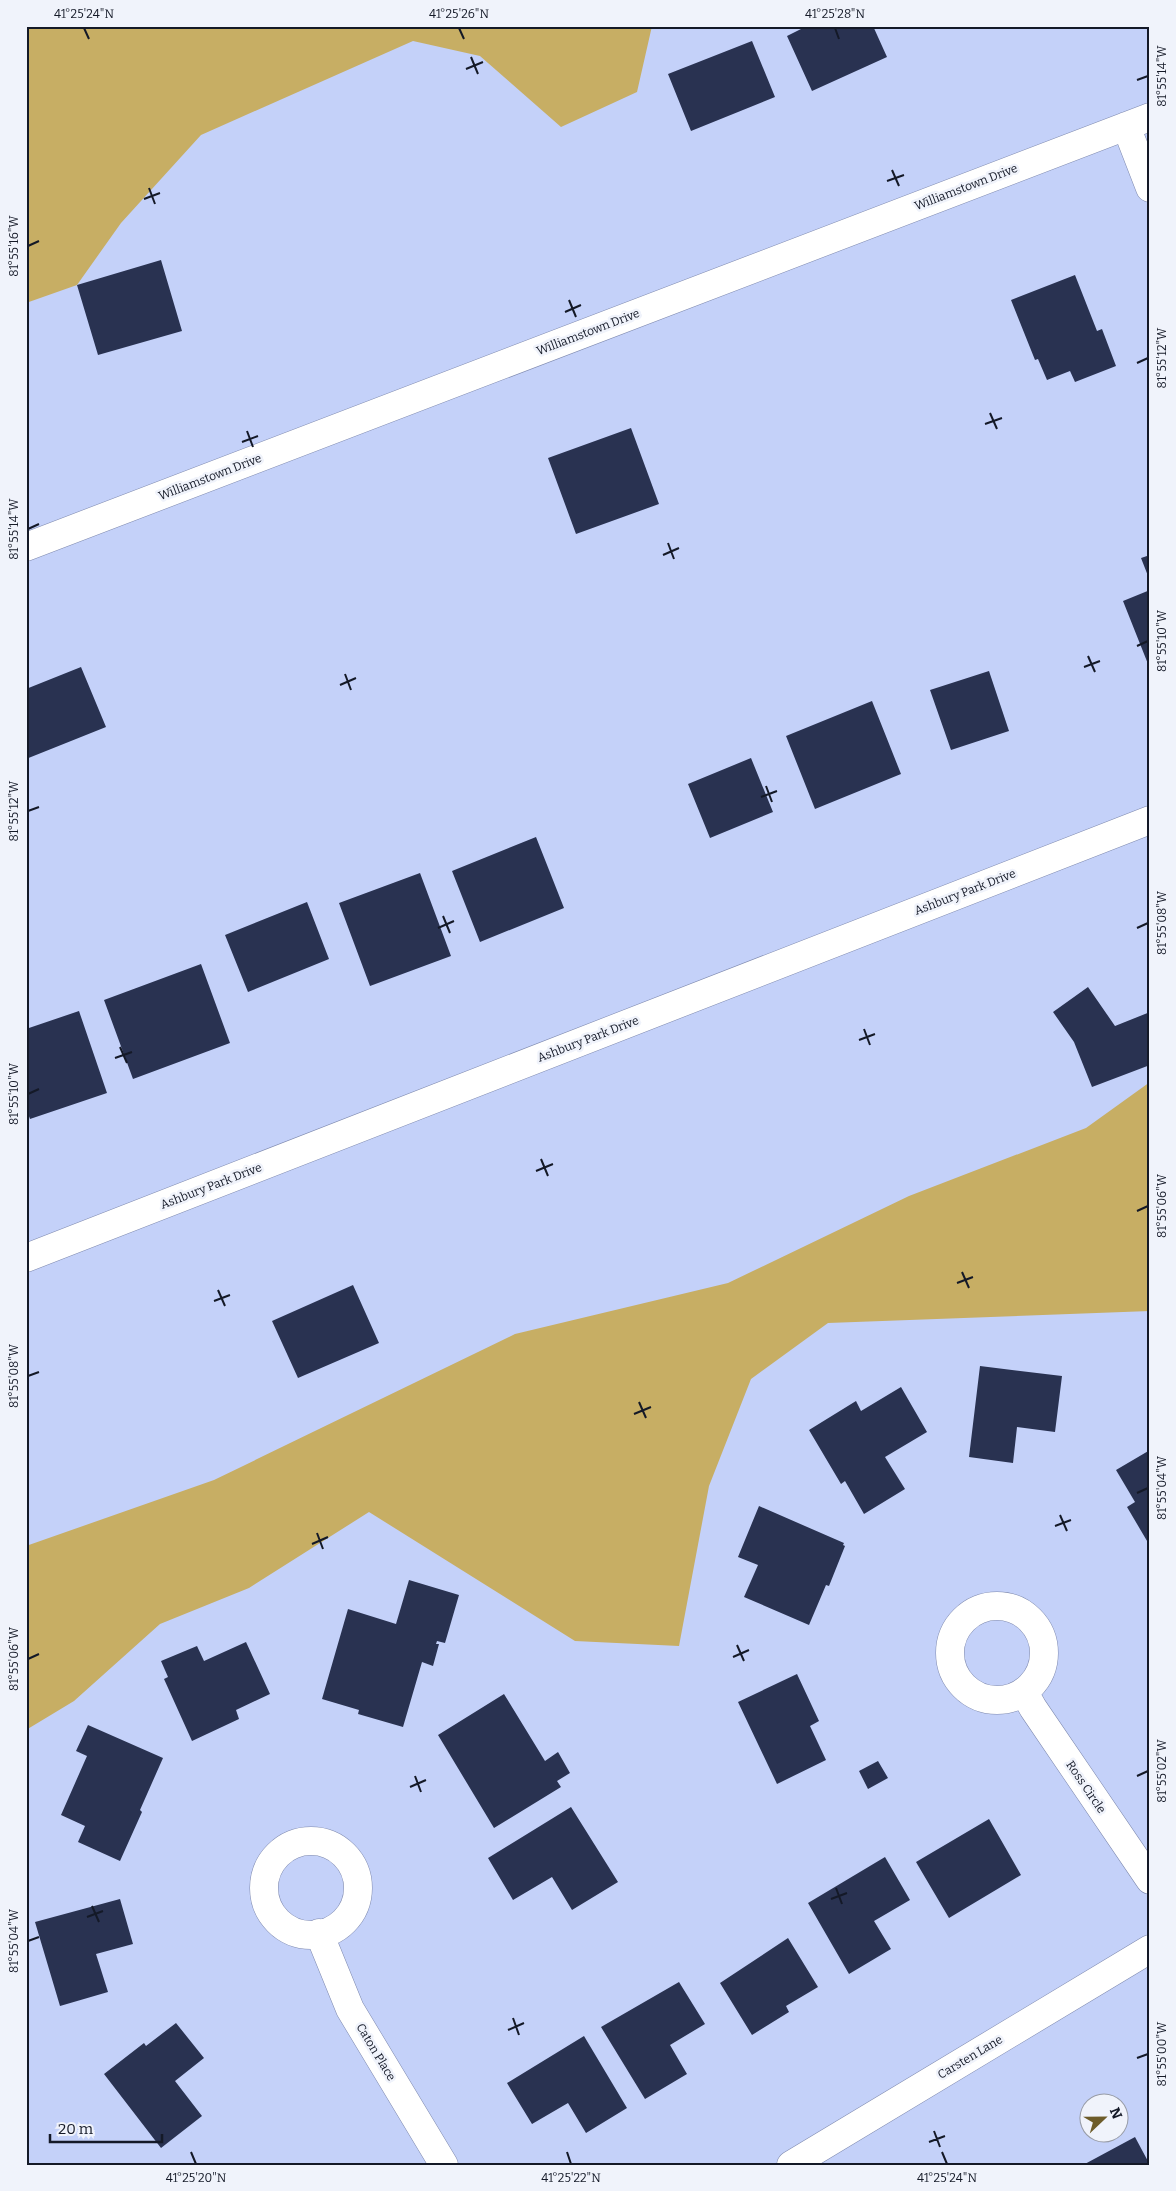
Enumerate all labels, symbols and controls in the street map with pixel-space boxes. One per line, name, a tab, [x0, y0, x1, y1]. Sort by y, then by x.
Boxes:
text: 41°25'24"N	[54, 7, 115, 21]
text: 41°25'26"N	[429, 7, 490, 21]
text: 41°25'28"N	[805, 7, 865, 21]
text: 81°55'14"W	[1155, 45, 1169, 107]
street label: Williamstown Drive	[912, 161, 1020, 213]
text: 81°55'16"W	[7, 215, 21, 277]
street label: Williamstown Drive	[534, 306, 642, 358]
text: 81°55'12"W	[1155, 327, 1169, 388]
street label: Williamstown Drive	[156, 451, 264, 503]
text: 81°55'14"W	[7, 498, 21, 560]
text: 81°55'10"W	[1155, 609, 1169, 672]
text: 81°55'12"W	[7, 780, 21, 841]
street label: Ashbury Park Drive	[912, 866, 1018, 918]
text: 81°55'08"W	[1155, 890, 1169, 955]
street label: Ashbury Park Drive	[535, 1013, 641, 1065]
text: 81°55'10"W	[7, 1062, 21, 1125]
street label: Ashbury Park Drive	[158, 1160, 264, 1212]
text: 81°55'06"W	[1155, 1173, 1169, 1238]
text: 81°55'08"W	[7, 1343, 21, 1408]
text: 81°55'04"W	[1155, 1455, 1169, 1520]
text: 81°55'06"W	[7, 1626, 21, 1691]
text: 81°55'02"W	[1155, 1738, 1169, 1803]
street label: Ross Circle	[1063, 1758, 1109, 1816]
text: 81°55'04"W	[7, 1908, 21, 1973]
street label: Caton Place	[353, 2021, 399, 2083]
text: 81°55'00"W	[1155, 2021, 1169, 2086]
street label: Carsten Lane	[935, 2032, 1005, 2082]
north arrow	[1078, 2094, 1128, 2144]
text: N	[1106, 2105, 1126, 2122]
scale bar	[50, 2111, 162, 2143]
text: 20 m	[58, 2120, 94, 2138]
text: 41°25'20"N	[166, 2171, 227, 2185]
text: 41°25'22"N	[541, 2171, 601, 2185]
text: 41°25'24"N	[917, 2171, 978, 2185]

